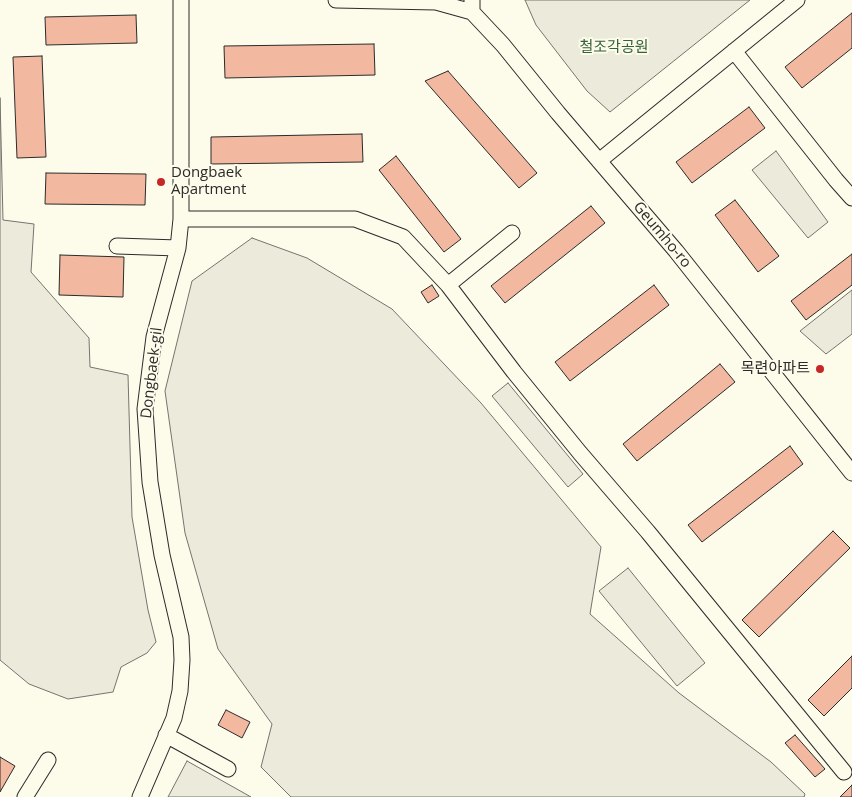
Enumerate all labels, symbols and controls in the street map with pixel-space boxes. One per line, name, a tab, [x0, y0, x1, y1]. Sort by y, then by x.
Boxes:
park label: 철조각공원	[580, 39, 648, 57]
place label: Dongbaek Apartment	[171, 164, 246, 199]
marker: Dongbaek Apartment	[155, 176, 167, 188]
street label: Geumho-ro	[629, 198, 695, 272]
street label: Dongbaek-gil	[137, 326, 167, 420]
place label: 목련아파트	[741, 360, 810, 378]
marker: 목련아파트	[814, 363, 826, 375]

